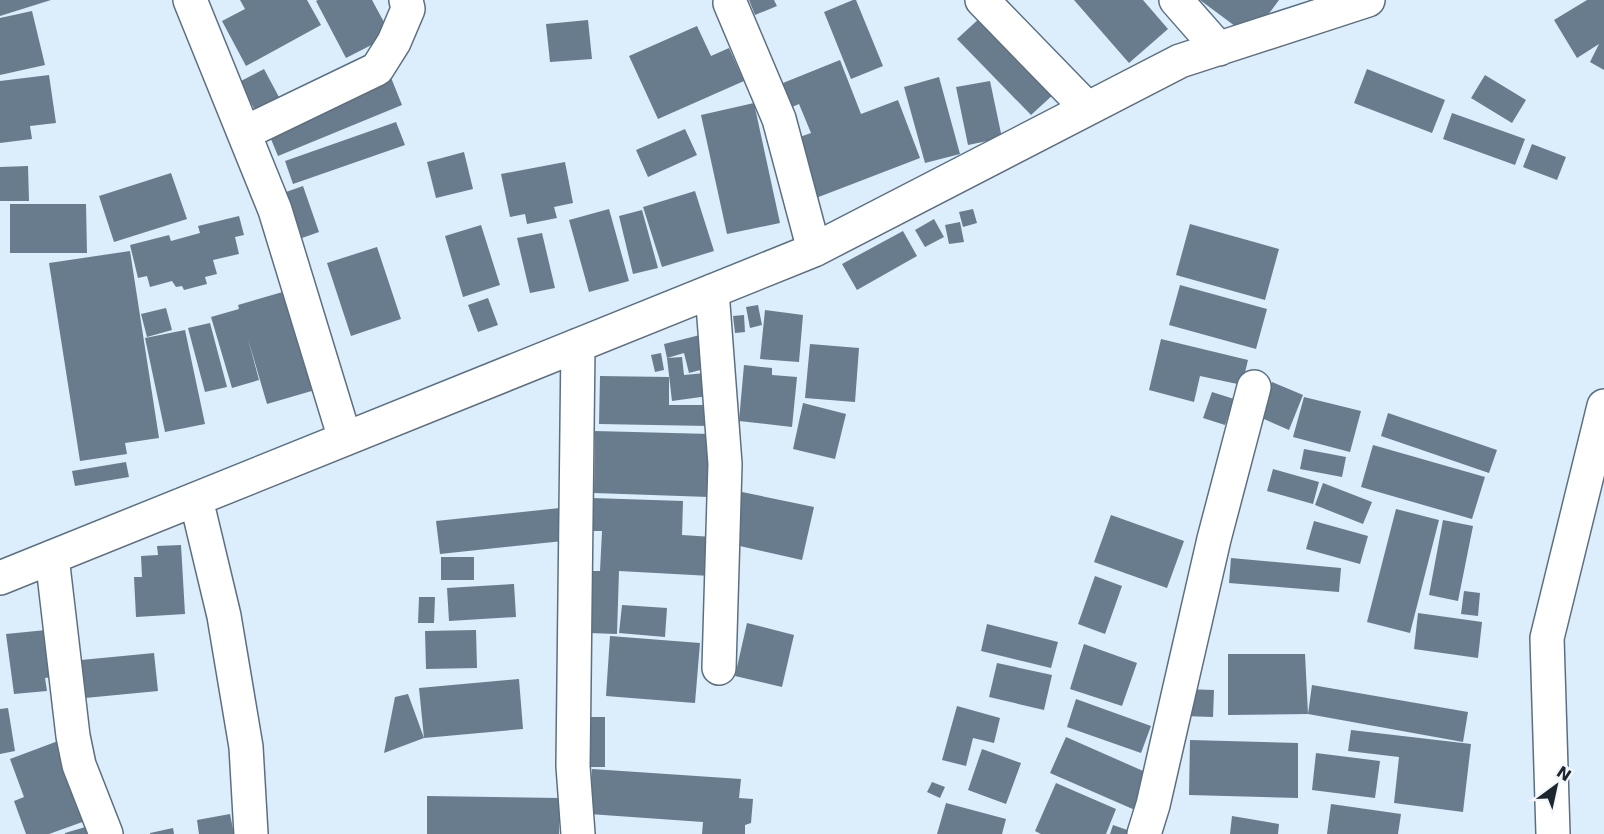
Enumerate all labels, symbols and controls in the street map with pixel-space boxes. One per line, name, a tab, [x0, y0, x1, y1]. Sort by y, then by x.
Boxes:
north arrow	[1526, 756, 1586, 816]
text: N	[1553, 762, 1575, 785]

